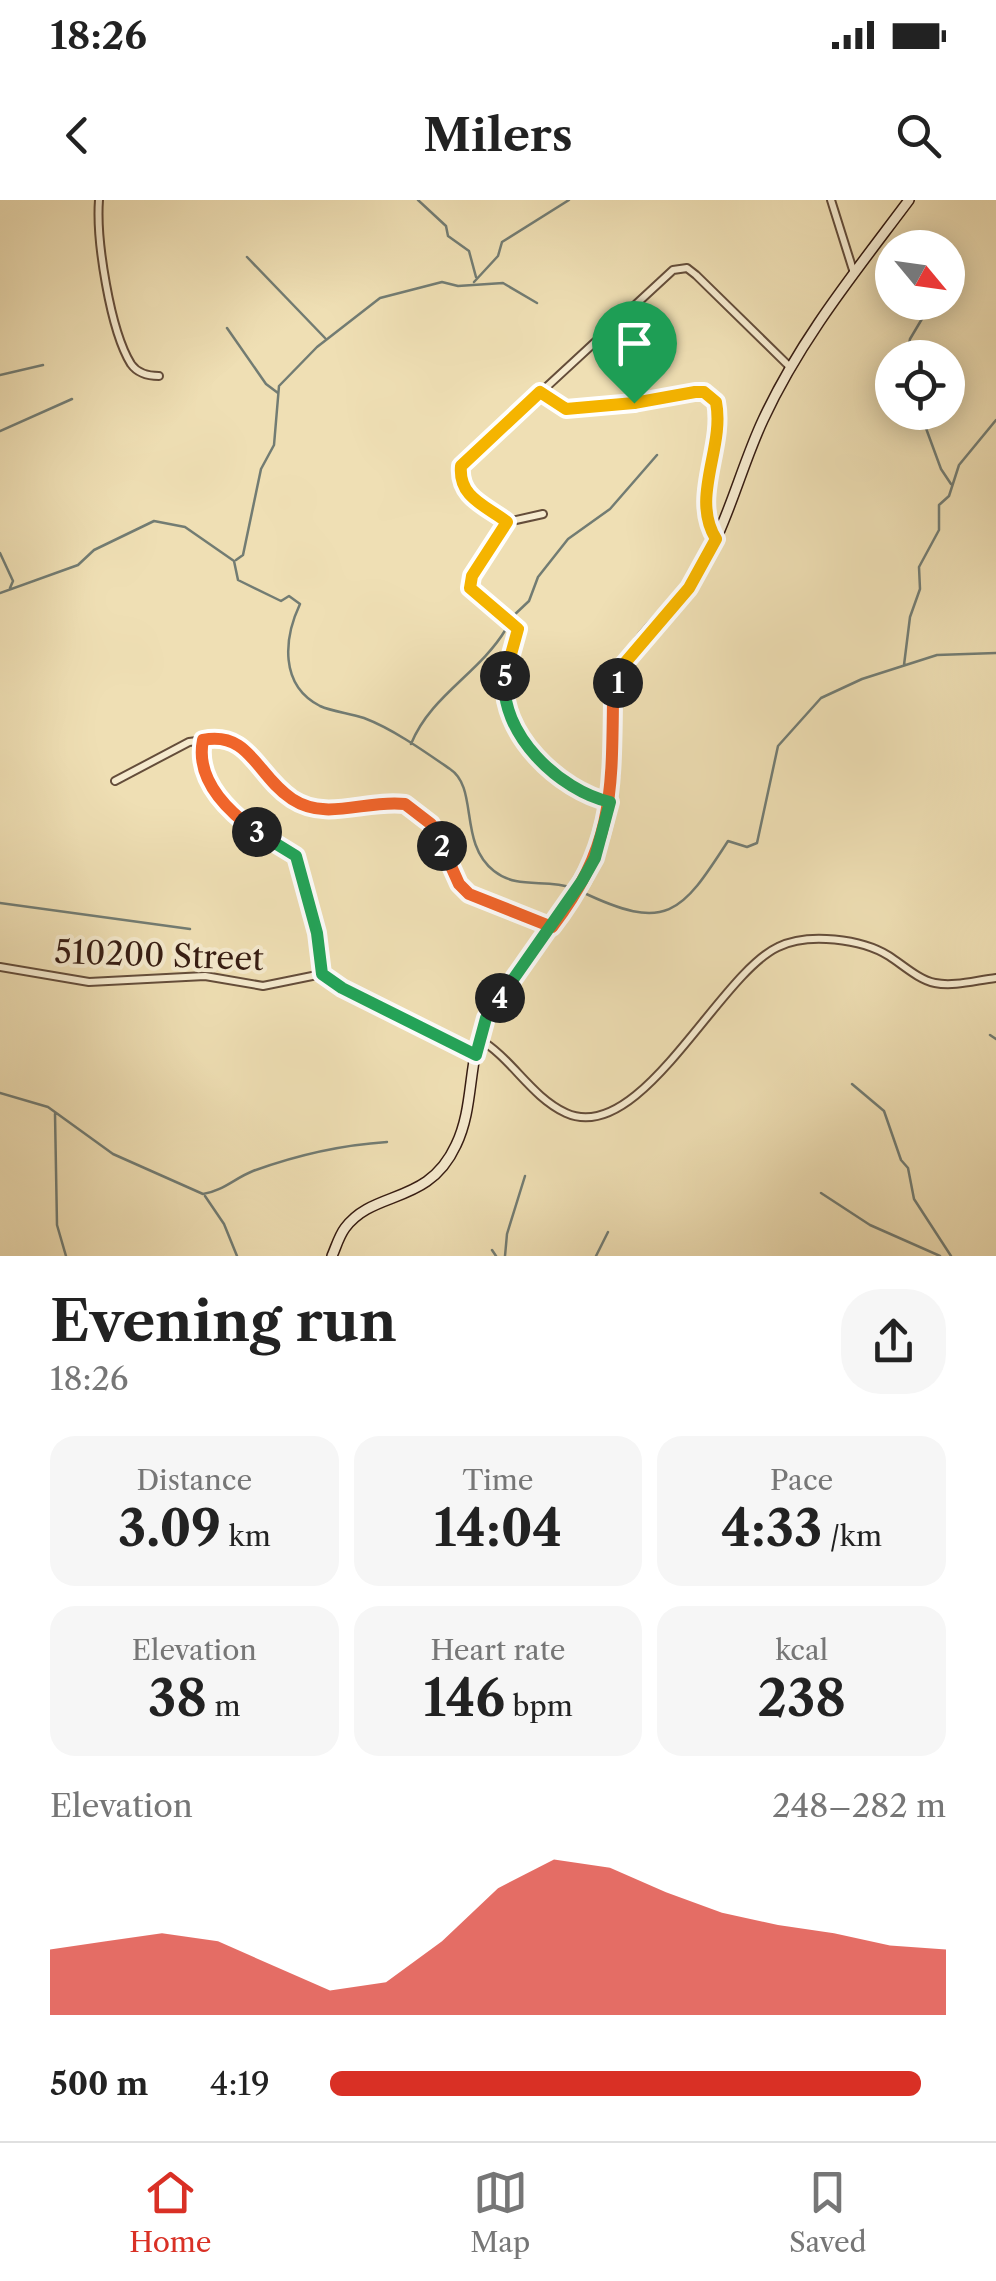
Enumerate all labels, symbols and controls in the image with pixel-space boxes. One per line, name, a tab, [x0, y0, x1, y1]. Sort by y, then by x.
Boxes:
text: 18:26	[50, 12, 147, 59]
text: Milers	[423, 107, 573, 163]
icon: back	[50, 108, 105, 163]
icon: search	[891, 108, 946, 163]
north arrow	[875, 230, 965, 320]
map controls	[875, 230, 965, 430]
pin	[592, 301, 677, 404]
icon: arrive	[607, 316, 662, 371]
button: locate	[875, 340, 965, 430]
pin: 5	[480, 651, 530, 701]
pin: 1	[593, 658, 643, 708]
text: 5	[497, 659, 513, 693]
text: 1	[612, 666, 624, 700]
pin: 3	[232, 807, 282, 857]
text: 3	[249, 815, 265, 849]
pin: 2	[417, 821, 467, 871]
text: 2	[434, 829, 450, 863]
street label: 510200 Street	[54, 932, 265, 978]
pin: 4	[475, 973, 525, 1023]
text: 4	[492, 981, 508, 1015]
text: Evening run	[50, 1288, 397, 1355]
button: share	[841, 1289, 946, 1394]
text: 18:26	[50, 1359, 129, 1398]
text: Distance	[136, 1463, 252, 1497]
text: Time	[463, 1463, 533, 1497]
text: Pace	[770, 1463, 833, 1497]
text: 3.09	[118, 1497, 221, 1559]
text: 14:04	[434, 1497, 562, 1559]
text: 4:33	[721, 1497, 822, 1559]
text: km	[221, 1519, 271, 1553]
text: /km	[822, 1519, 882, 1553]
text: Elevation	[132, 1633, 257, 1667]
text: Heart rate	[431, 1633, 565, 1667]
text: kcal	[775, 1633, 828, 1667]
text: 38	[148, 1667, 207, 1729]
text: 146	[423, 1667, 505, 1729]
text: 238	[757, 1667, 846, 1729]
text: m	[207, 1689, 241, 1723]
text: bpm	[505, 1689, 573, 1723]
text: Elevation	[50, 1786, 193, 1825]
text: 248–282 m	[772, 1786, 946, 1825]
text: 500 m	[50, 2064, 148, 2103]
text: 4:19	[210, 2064, 270, 2103]
tab: Home	[129, 2165, 212, 2259]
tab: Map	[470, 2165, 530, 2259]
tab: Saved	[789, 2165, 867, 2259]

